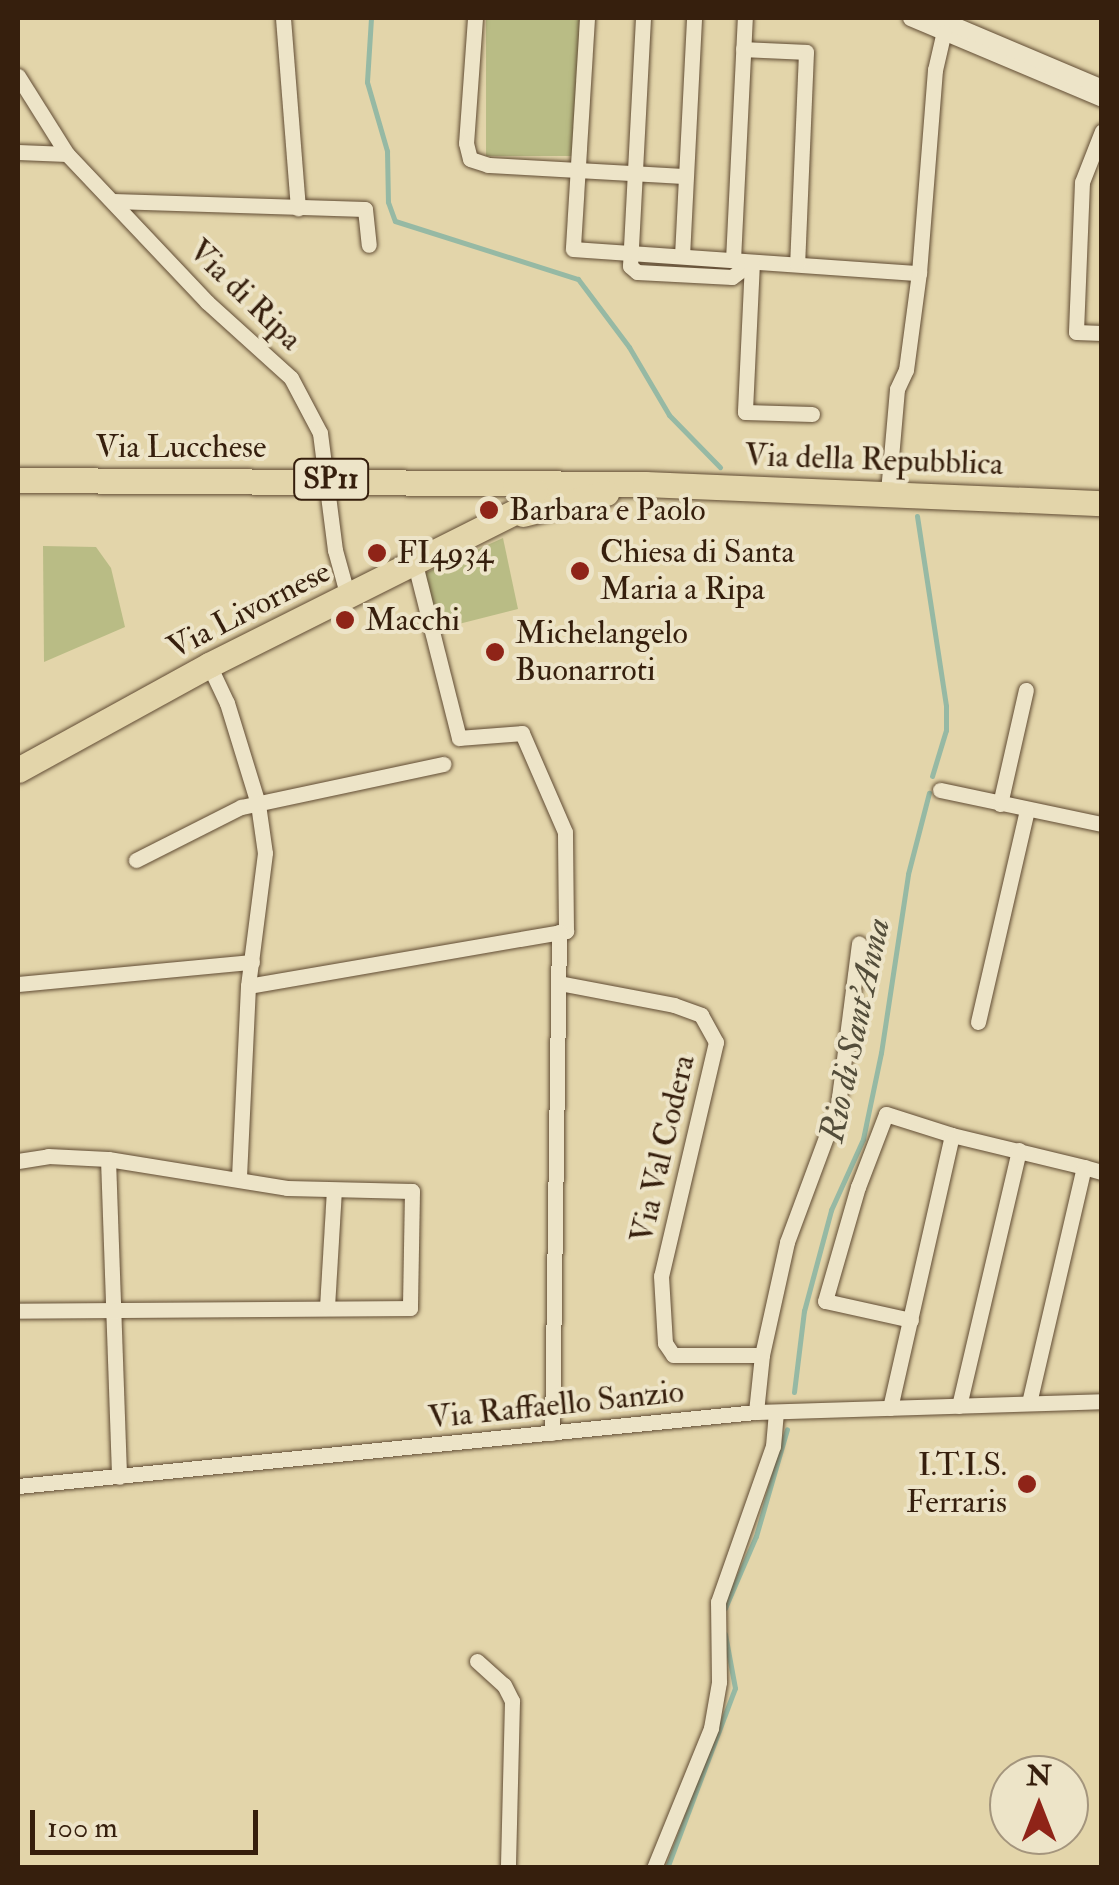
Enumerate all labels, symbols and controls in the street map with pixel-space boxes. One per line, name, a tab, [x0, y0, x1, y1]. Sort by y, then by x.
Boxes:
street label: Via di Ripa	[180, 232, 310, 358]
street label: Via Lucchese	[96, 428, 266, 466]
street label: Via della Repubblica	[744, 436, 1004, 484]
road number: SP11	[291, 454, 371, 504]
place label: Barbara e Paolo	[509, 491, 706, 529]
marker: Barbara e Paolo	[478, 499, 500, 521]
place label: FI4934	[397, 534, 493, 572]
place label: Chiesa di Santa Maria a Ripa	[600, 534, 795, 609]
marker: FI4934	[366, 542, 388, 564]
street label: Via Livornese	[161, 553, 337, 667]
marker: Chiesa di Santa Maria a Ripa	[569, 560, 591, 582]
place label: Macchi	[365, 601, 460, 639]
marker: Macchi	[334, 609, 356, 631]
place label: Michelangelo Buonarroti	[515, 615, 688, 690]
marker: Michelangelo Buonarroti	[484, 641, 506, 663]
water label: Rio di Sant'Anna	[811, 914, 899, 1146]
street label: Via Val Codera	[623, 1051, 703, 1247]
street label: Via Raffaello Sanzio	[426, 1372, 686, 1438]
place label: I.T.I.S. Ferraris	[906, 1447, 1007, 1522]
marker: I.T.I.S. Ferraris	[1016, 1473, 1038, 1495]
north arrow	[989, 1755, 1089, 1855]
text: N	[1026, 1759, 1052, 1794]
scale bar	[35, 1790, 262, 1852]
text: 100 m	[47, 1809, 118, 1846]

